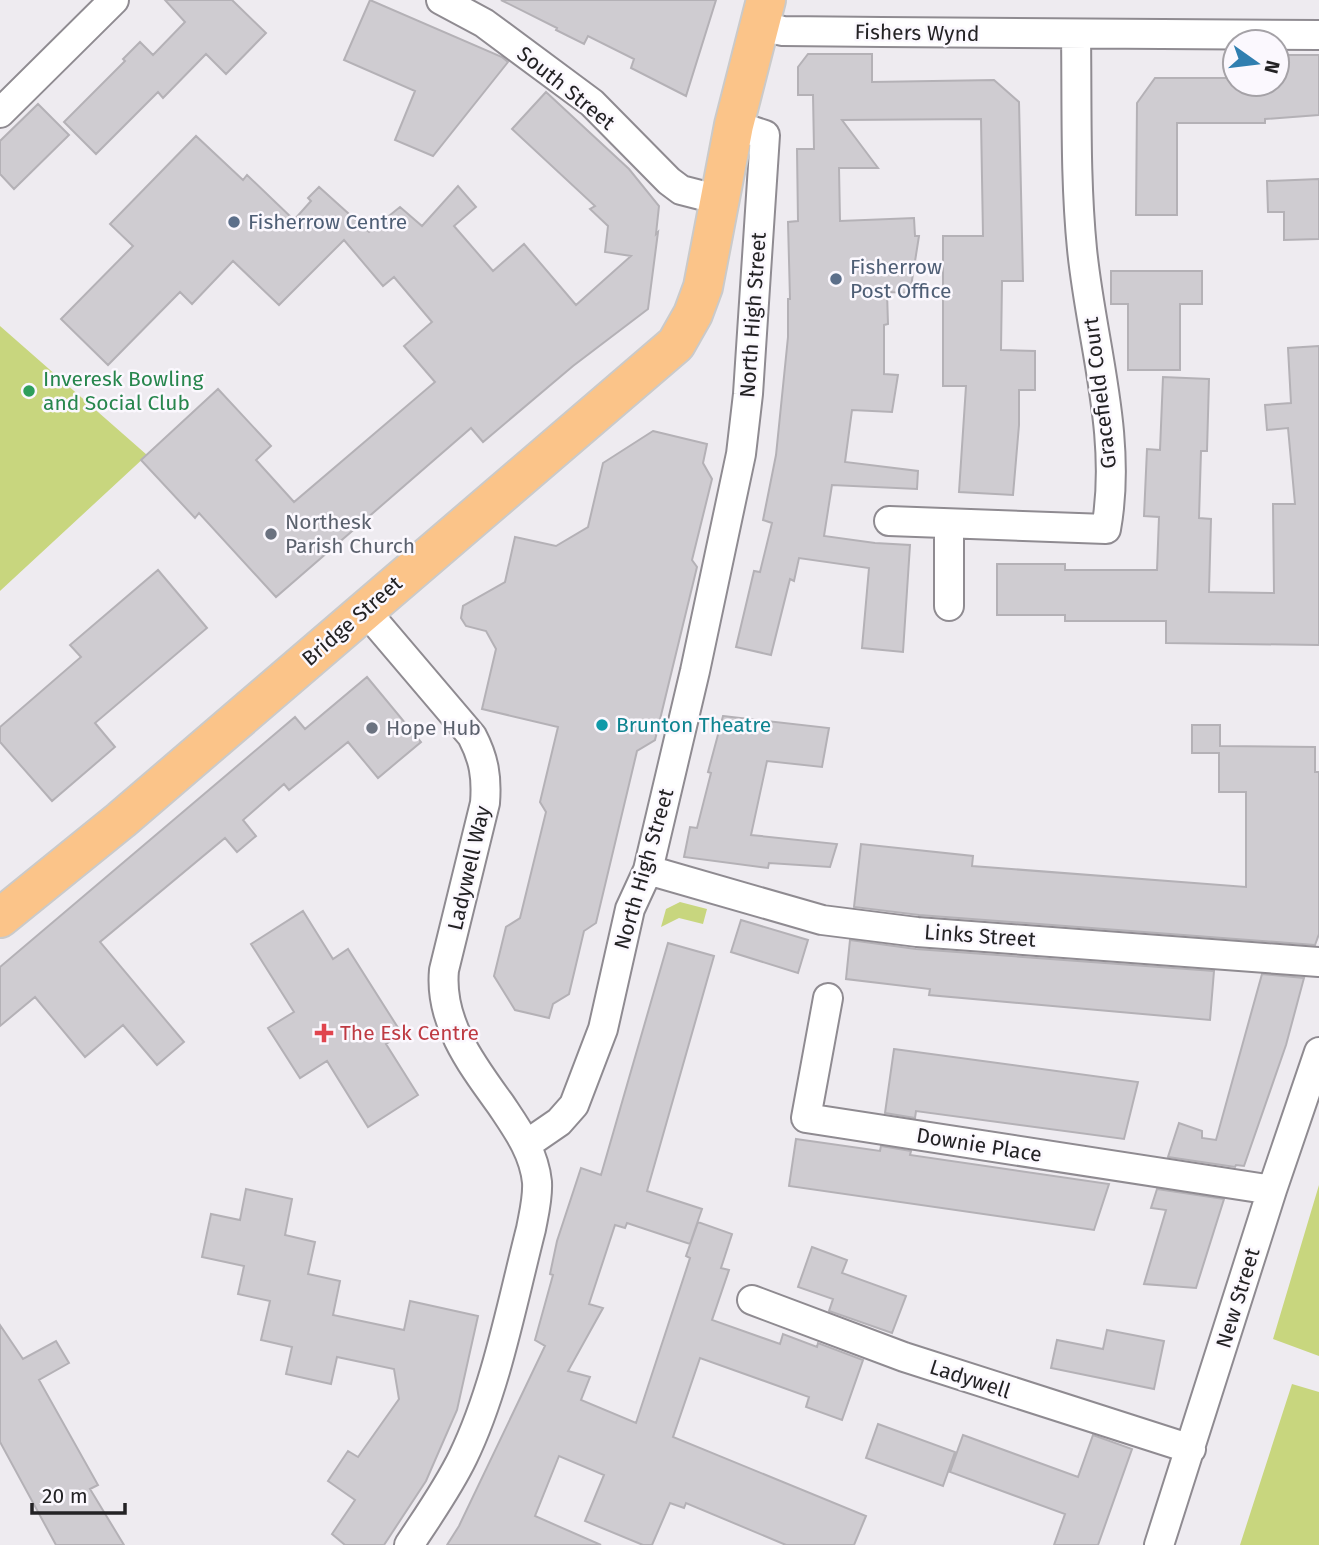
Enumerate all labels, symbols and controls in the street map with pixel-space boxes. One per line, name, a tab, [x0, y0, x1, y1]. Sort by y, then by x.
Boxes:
street label: Fishers Wynd	[854, 19, 980, 47]
north arrow	[1221, 28, 1291, 98]
street label: South Street	[512, 41, 620, 136]
text: N	[1259, 58, 1285, 76]
place label: Fisherrow Centre	[248, 209, 407, 235]
marker: Fisherrow Centre	[226, 214, 242, 230]
street label: North High Street	[734, 231, 772, 399]
place label: Fisherrow Post Office	[850, 254, 952, 304]
marker: Fisherrow Post Office	[828, 271, 844, 287]
street label: Gracefield Court	[1078, 315, 1122, 470]
place label: Inveresk Bowling and Social Club	[43, 366, 204, 416]
marker: Inveresk Bowling and Social Club	[21, 383, 37, 399]
place label: Northesk Parish Church	[285, 509, 415, 559]
marker: Northesk Parish Church	[263, 526, 279, 542]
street label: Bridge Street	[297, 570, 408, 671]
place label: Brunton Theatre	[616, 712, 771, 738]
place label: Hope Hub	[386, 715, 481, 741]
marker: Brunton Theatre	[594, 717, 610, 733]
marker: Hope Hub	[364, 720, 380, 736]
street label: North High Street	[609, 785, 680, 952]
street label: Ladywell Way	[442, 803, 496, 933]
street label: Links Street	[923, 919, 1037, 953]
place label: The Esk Centre	[340, 1020, 479, 1046]
marker: The Esk Centre	[314, 1023, 334, 1043]
street label: Downie Place	[914, 1122, 1044, 1168]
street label: New Street	[1210, 1244, 1266, 1351]
street label: Ladywell	[926, 1354, 1014, 1404]
scale bar	[32, 1472, 124, 1516]
text: 20 m	[42, 1483, 88, 1509]

